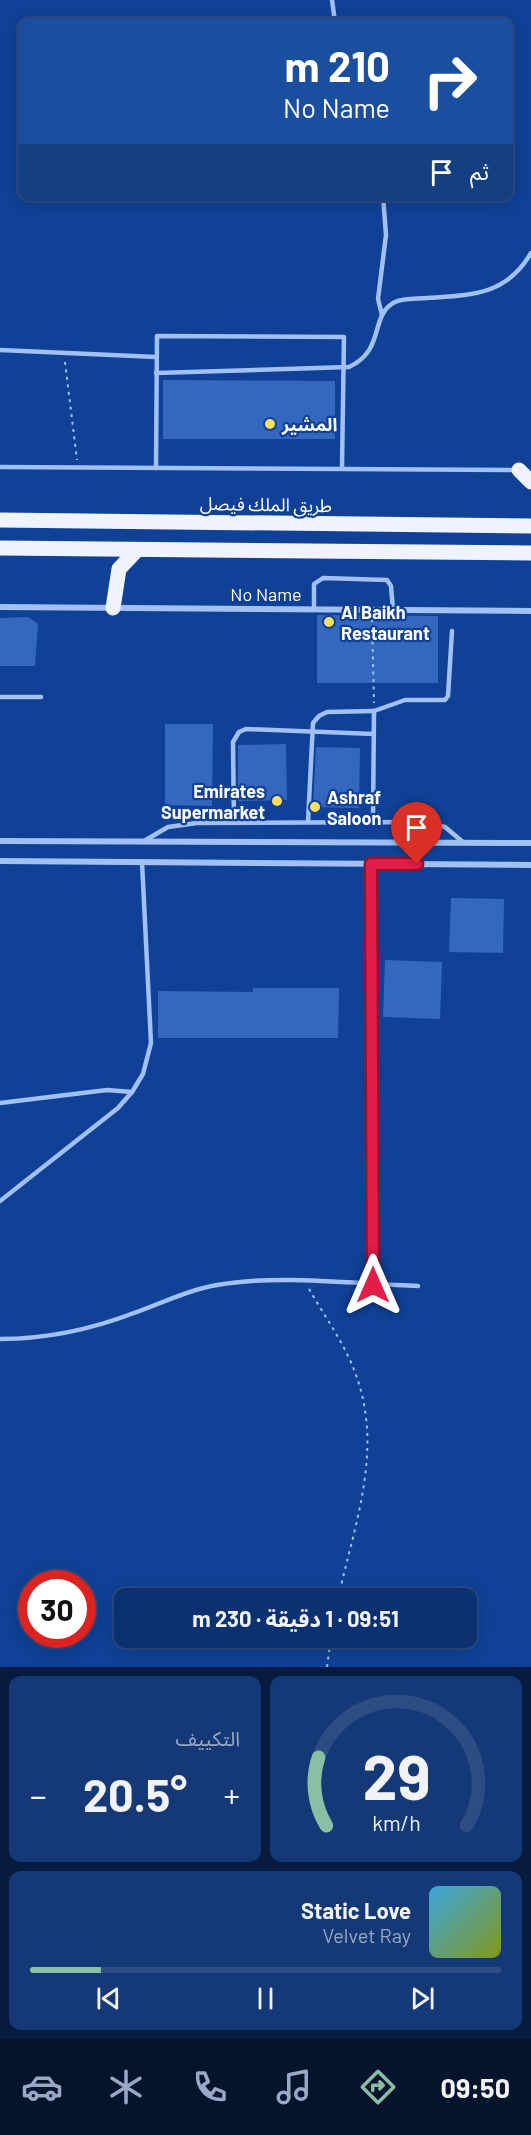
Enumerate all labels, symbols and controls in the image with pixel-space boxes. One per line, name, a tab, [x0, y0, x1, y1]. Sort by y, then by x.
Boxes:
text: 210 m	[284, 40, 390, 90]
icon: right	[411, 42, 489, 120]
text: No Name	[283, 91, 390, 123]
icon: arrive	[425, 156, 458, 189]
text: ثم	[470, 158, 489, 184]
place label: المشير	[281, 413, 337, 436]
marker: المشير	[263, 417, 277, 431]
street label: طريق الملك فيصل	[200, 492, 332, 517]
street label: No Name	[230, 583, 302, 605]
place label: Al Baikh Restaurant	[341, 601, 430, 644]
marker: Al Baikh Restaurant	[322, 615, 336, 629]
place label: Emirates Supermarket	[161, 780, 265, 823]
place label: Ashraf Saloon	[327, 786, 381, 829]
marker: Emirates Supermarket	[270, 794, 284, 808]
marker: Ashraf Saloon	[308, 800, 322, 814]
pin	[391, 802, 442, 864]
icon: arrive	[400, 811, 433, 844]
position arrow	[341, 1253, 405, 1317]
speed limit sign: 30	[18, 1570, 96, 1648]
text: 09:51 · 1 دقيقة · 230 m	[192, 1605, 399, 1631]
text: التكييف	[176, 1726, 240, 1750]
text: 29	[362, 1738, 430, 1812]
text: 20.5°	[83, 1767, 187, 1821]
text: −	[30, 1775, 47, 1815]
text: +	[224, 1775, 240, 1815]
text: km/h	[372, 1810, 420, 1835]
text: Static Love	[301, 1897, 411, 1923]
text: Velvet Ray	[322, 1923, 411, 1947]
icon: previous	[92, 1982, 125, 2015]
icon: pause	[249, 1982, 282, 2015]
icon: next	[406, 1982, 439, 2015]
icon: car	[21, 2066, 63, 2108]
icon: climate	[105, 2066, 147, 2108]
icon: phone	[189, 2066, 231, 2108]
icon: music	[273, 2066, 315, 2108]
icon: directions	[357, 2066, 399, 2108]
text: 09:50	[441, 2071, 510, 2103]

